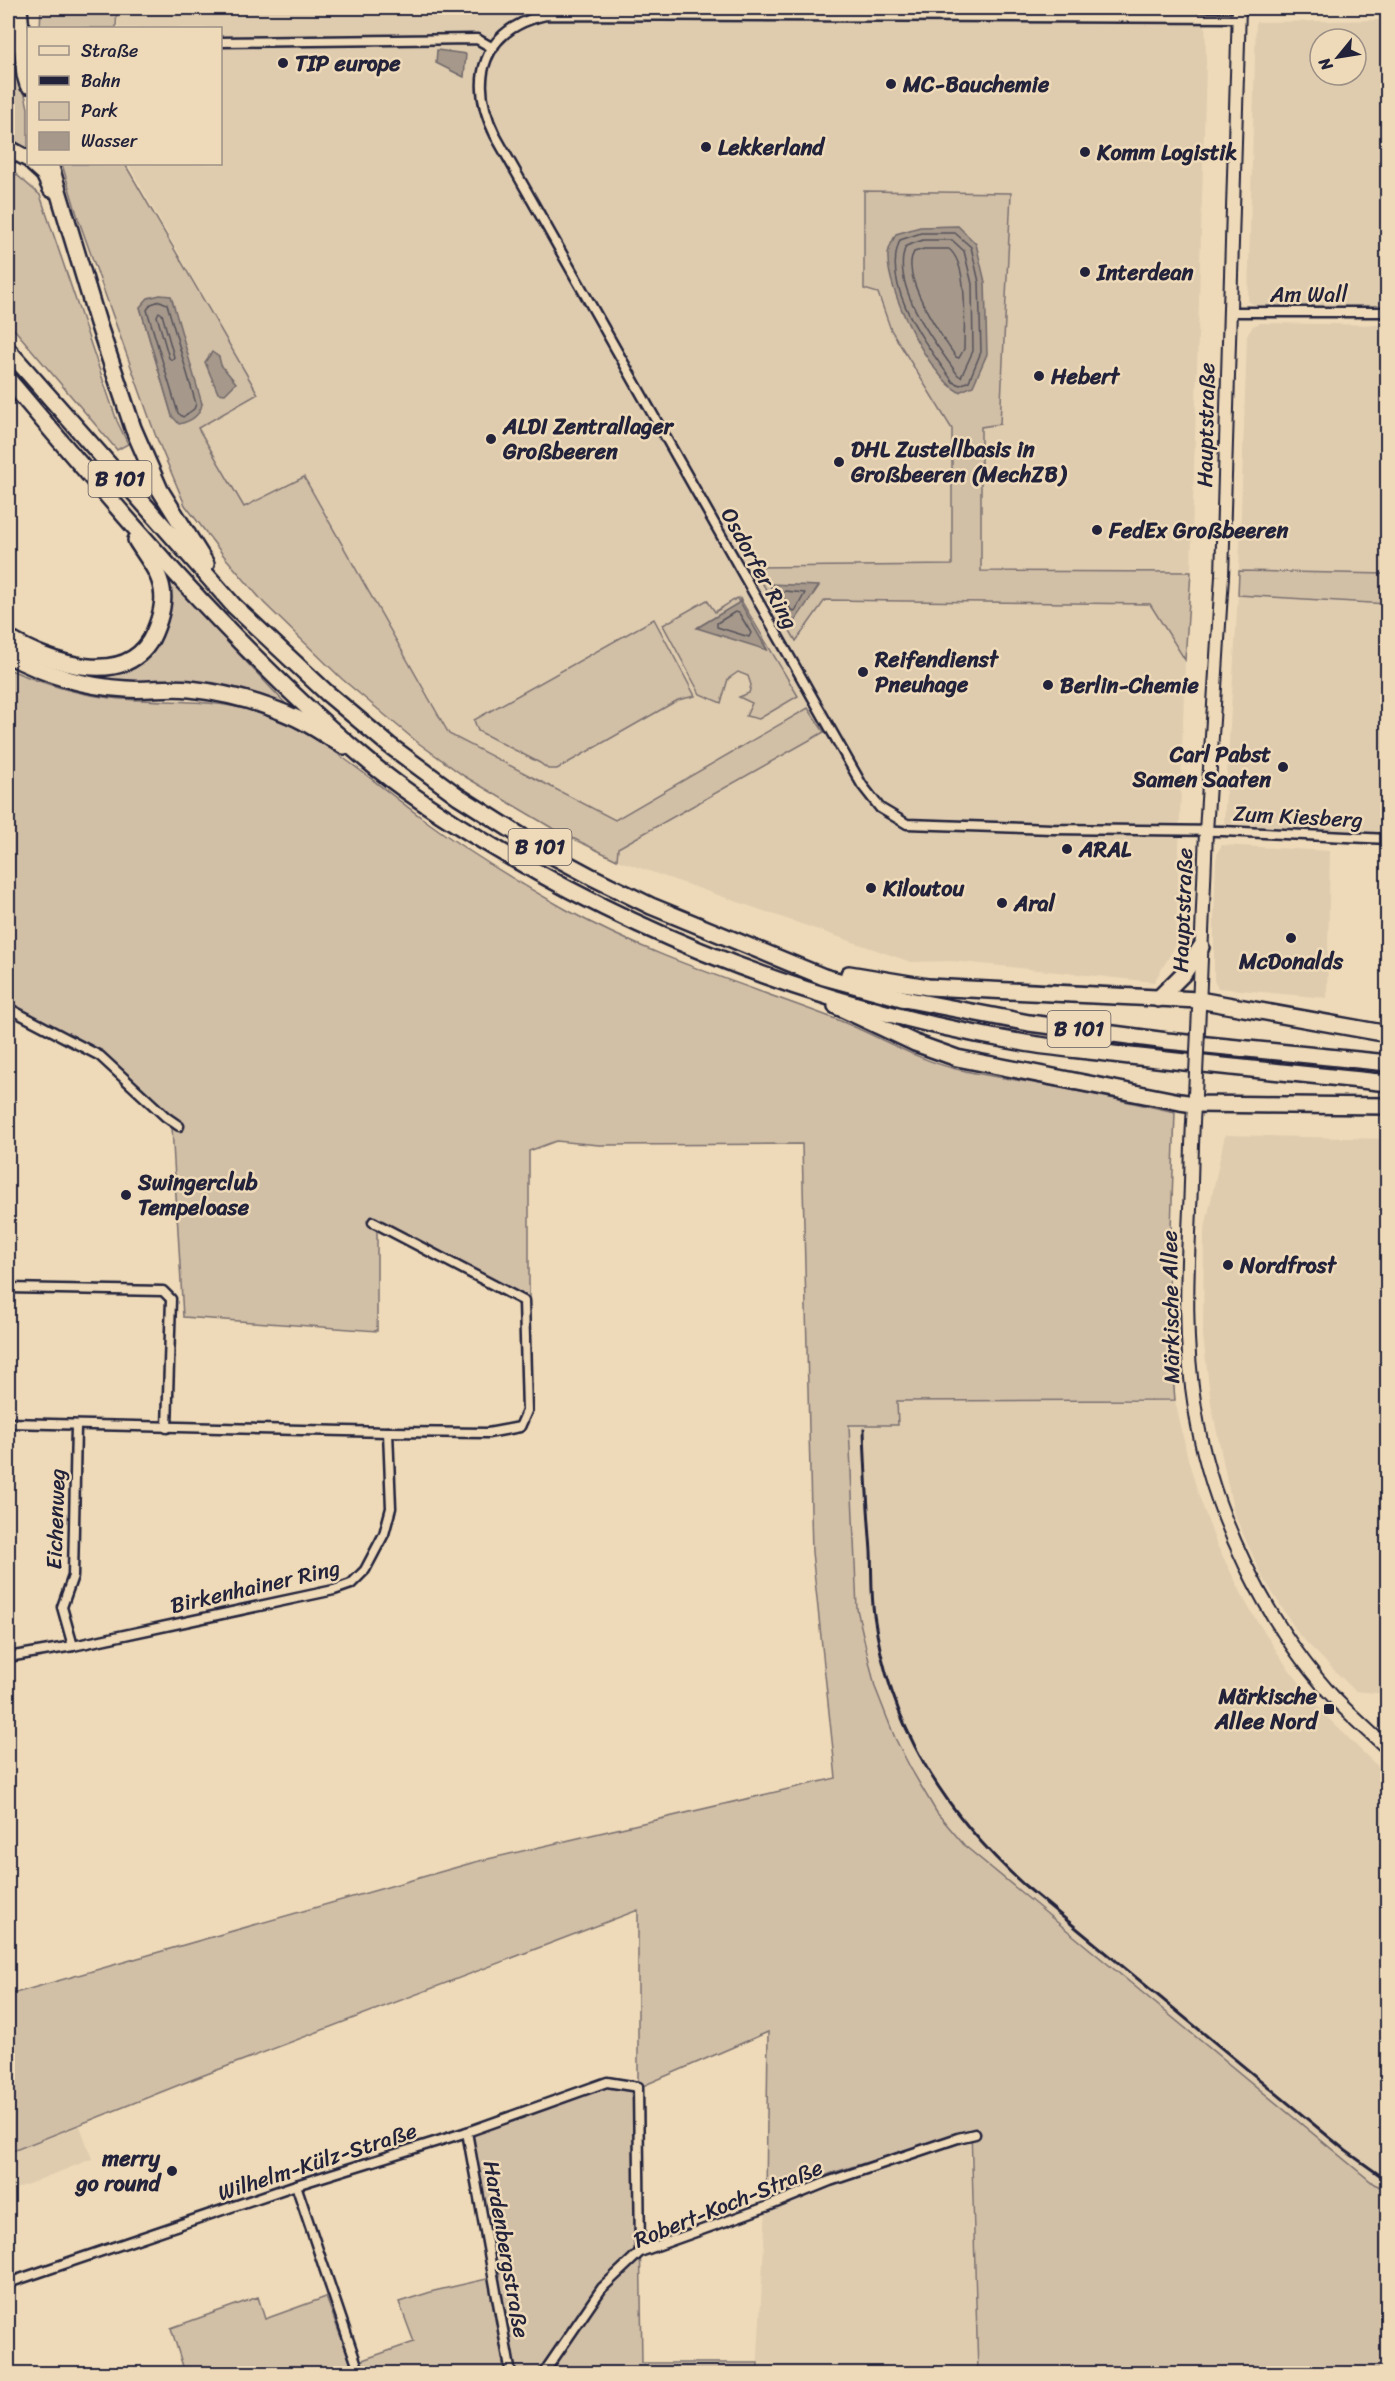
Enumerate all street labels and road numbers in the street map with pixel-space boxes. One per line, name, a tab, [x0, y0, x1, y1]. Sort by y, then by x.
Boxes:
street label: Am Wall	[1269, 275, 1349, 314]
street label: Hauptstraße	[1185, 362, 1226, 488]
road number: B 101	[88, 461, 152, 497]
street label: Osdorfer Ring	[710, 500, 809, 636]
street label: Zum Kiesberg	[1232, 794, 1364, 839]
road number: B 101	[508, 829, 572, 865]
street label: Hauptstraße	[1161, 847, 1204, 973]
road number: B 101	[1048, 1011, 1110, 1047]
street label: Märkische Allee	[1150, 1230, 1191, 1384]
street label: Eichenweg	[34, 1468, 77, 1570]
street label: Birkenhainer Ring	[167, 1548, 344, 1625]
street label: Wilhelm-Külz-Straße	[212, 2111, 422, 2212]
street label: Robert-Koch-Straße	[628, 2148, 829, 2259]
street label: Hardenbergstraße	[472, 2157, 541, 2341]

